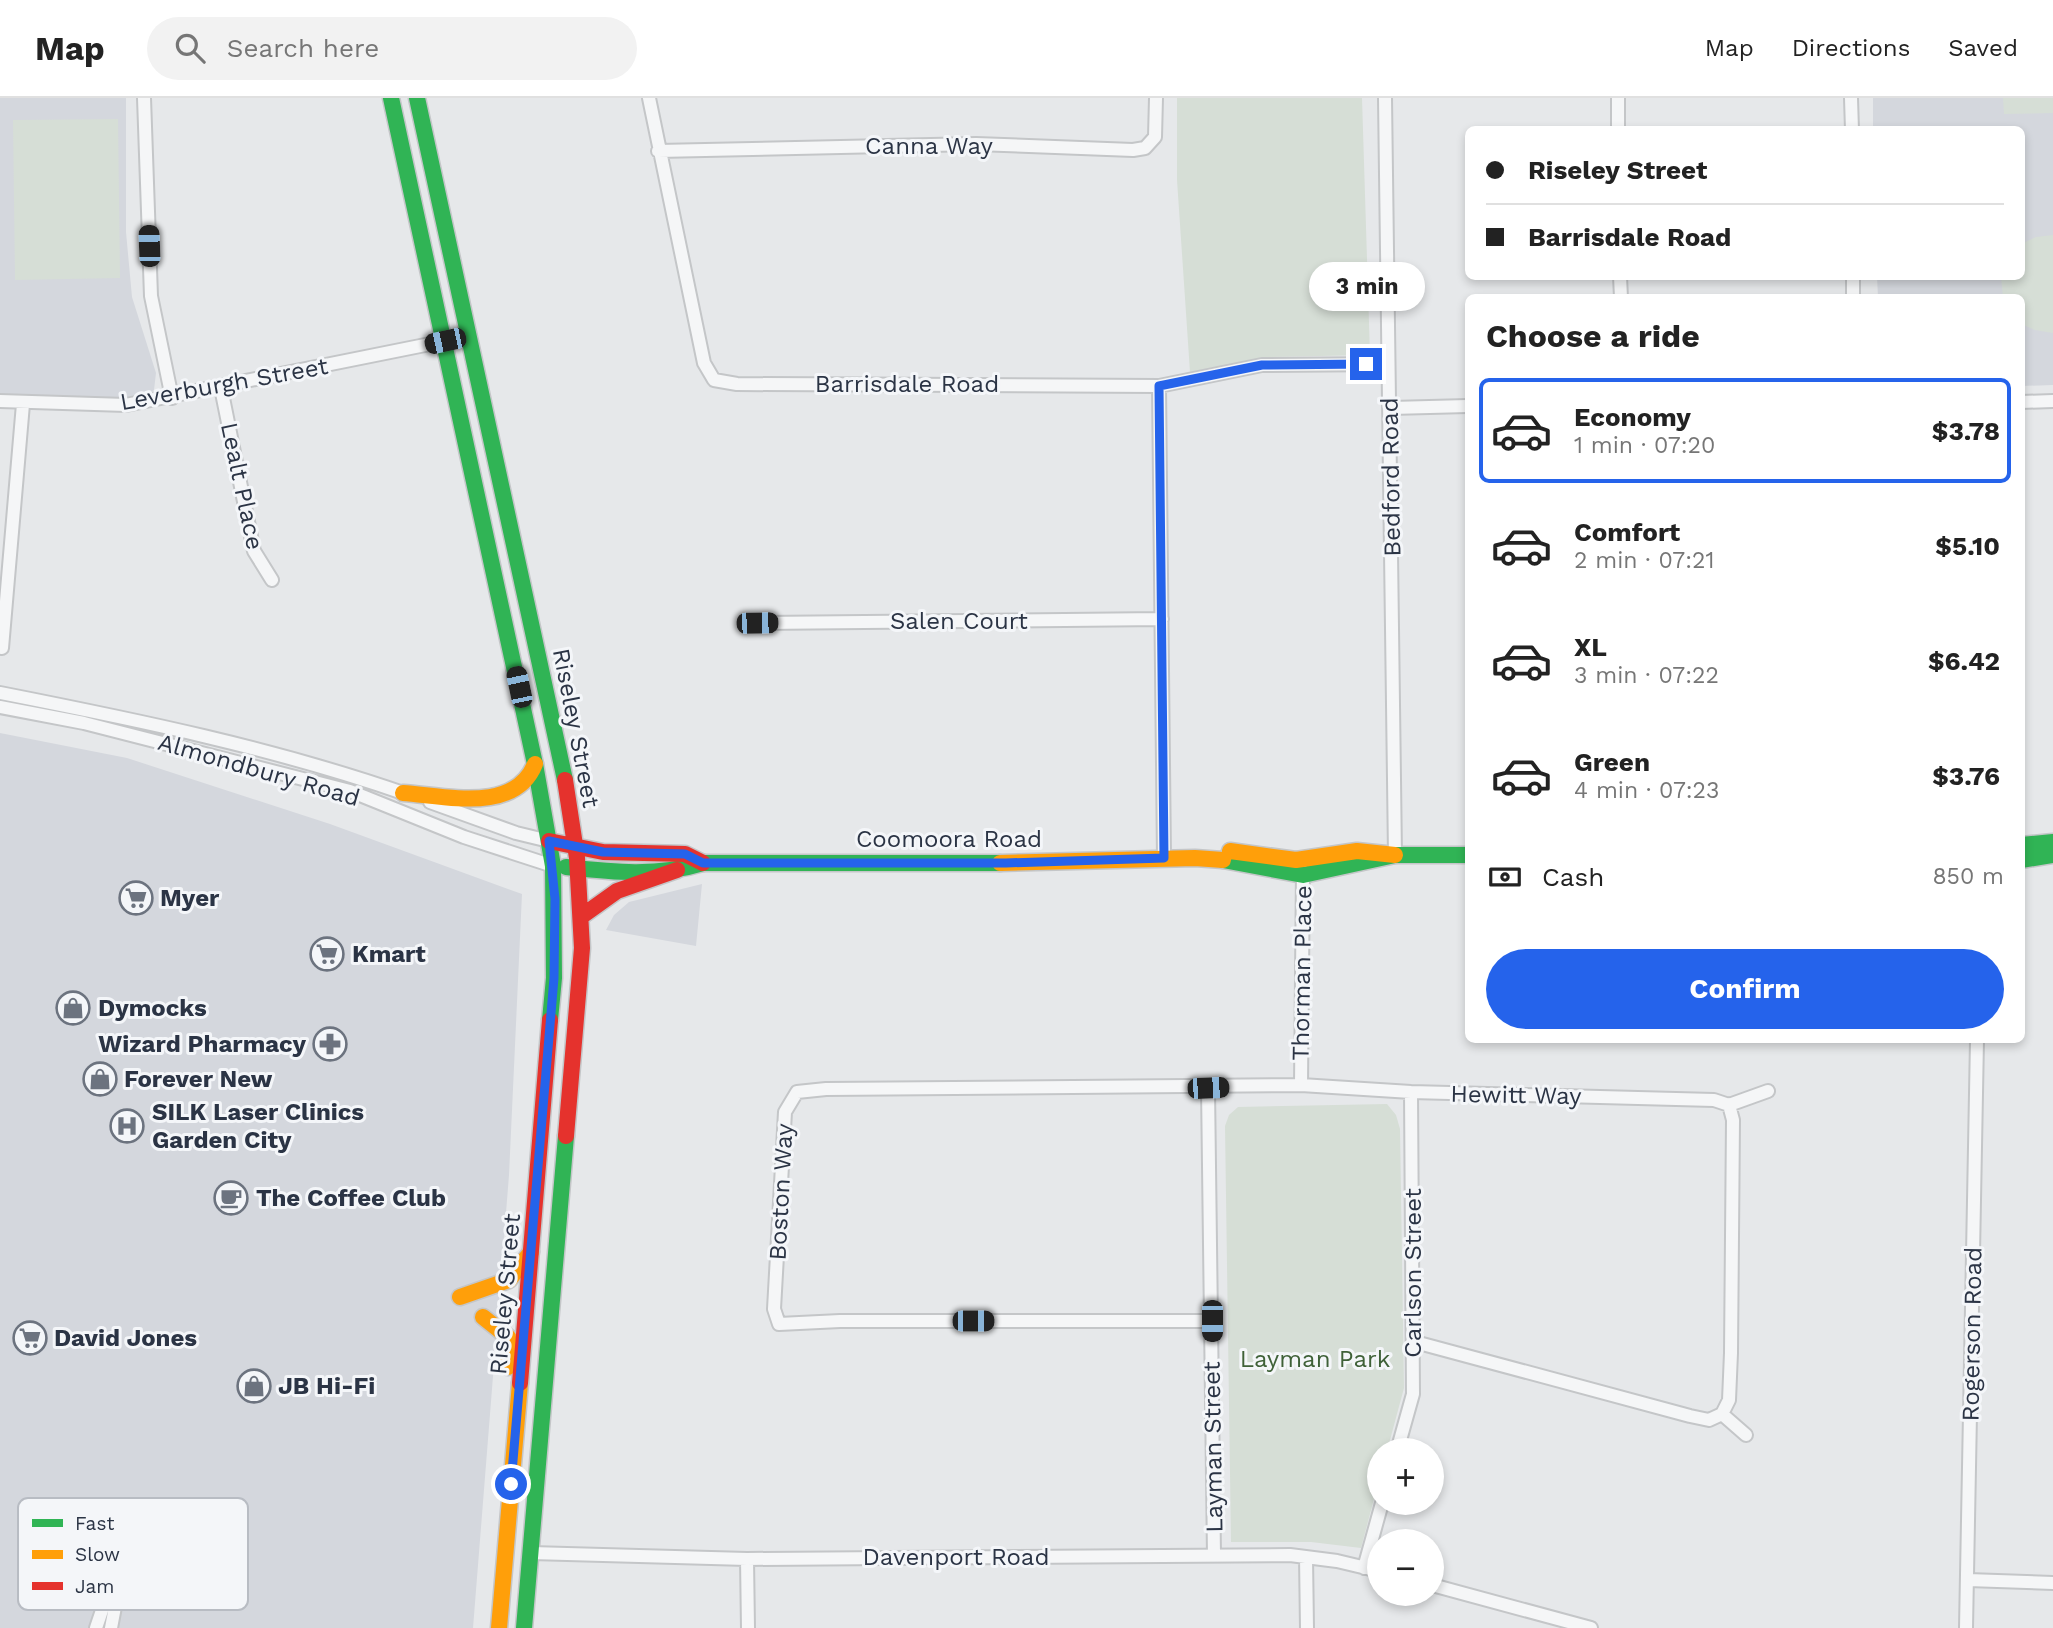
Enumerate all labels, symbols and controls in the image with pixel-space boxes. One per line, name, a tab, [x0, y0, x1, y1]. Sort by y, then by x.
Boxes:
search box	[147, 17, 637, 80]
text: Map	[35, 29, 105, 68]
icon: search	[171, 29, 209, 67]
text: Search here	[227, 33, 379, 63]
text: Map	[1705, 34, 1754, 62]
text: Directions	[1792, 34, 1910, 62]
text: Saved	[1948, 34, 2018, 62]
street label: Canna Way	[865, 132, 994, 160]
text: Riseley Street	[1528, 155, 1707, 185]
text: Barrisdale Road	[1528, 222, 1731, 252]
car	[138, 225, 161, 267]
callout: 3 min	[1308, 262, 1424, 312]
text: 3 min	[1336, 273, 1398, 300]
text: Choose a ride	[1486, 317, 1700, 355]
car	[423, 326, 468, 356]
route end	[1350, 348, 1382, 380]
street label: Leverburgh Street	[118, 352, 330, 416]
street label: Barrisdale Road	[815, 370, 999, 398]
street label: Bedford Road	[1376, 397, 1406, 557]
icon: car	[1490, 399, 1553, 462]
text: Economy	[1574, 402, 1691, 432]
text: $3.78	[1932, 416, 2000, 446]
street label: Lealt Place	[215, 420, 269, 552]
text: 1 min · 07:20	[1574, 432, 1715, 459]
icon: car	[1490, 514, 1553, 577]
text: Comfort	[1574, 517, 1680, 547]
text: $5.10	[1935, 531, 2000, 561]
text: 2 min · 07:21	[1574, 547, 1714, 574]
street label: Salen Court	[890, 607, 1028, 635]
car	[736, 612, 779, 634]
icon: car	[1490, 629, 1553, 692]
text: XL	[1574, 632, 1607, 662]
street label: Riseley Street	[547, 646, 605, 810]
text: $6.42	[1928, 646, 2000, 676]
text: 3 min · 07:22	[1574, 662, 1719, 689]
car	[505, 664, 534, 710]
street label: Almondbury Road	[155, 728, 363, 812]
icon: car	[1490, 744, 1553, 807]
text: Green	[1574, 747, 1650, 777]
text: $3.76	[1932, 761, 2000, 791]
text: 4 min · 07:23	[1574, 777, 1719, 804]
street label: Coomoora Road	[856, 825, 1042, 853]
icon: cash	[1486, 858, 1524, 896]
text: Cash	[1542, 862, 1604, 892]
text: 850 m	[1932, 863, 2004, 890]
supermarket icon: Myer	[117, 879, 155, 917]
place label: Myer	[160, 884, 220, 912]
street label: Thorman Place	[1286, 885, 1318, 1061]
supermarket icon: Kmart	[308, 935, 346, 973]
place label: Kmart	[352, 940, 426, 968]
button: Confirm	[1486, 949, 2004, 1029]
shop icon: Dymocks	[54, 989, 92, 1027]
place label: Dymocks	[98, 994, 207, 1022]
pharmacy icon: Wizard Pharmacy	[311, 1025, 349, 1063]
place label: Wizard Pharmacy	[98, 1030, 306, 1058]
shop icon: Forever New	[81, 1060, 119, 1098]
place label: Forever New	[124, 1065, 273, 1093]
car	[1187, 1077, 1230, 1099]
street label: Hewitt Way	[1450, 1080, 1582, 1110]
place label: SILK Laser Clinics Garden City	[152, 1098, 364, 1154]
hospital icon: SILK Laser Clinics Garden City	[108, 1107, 146, 1145]
street label: Boston Way	[763, 1122, 799, 1261]
cafe icon: The Coffee Club	[212, 1179, 250, 1217]
place label: The Coffee Club	[256, 1184, 446, 1212]
street label: Carlson Street	[1399, 1188, 1427, 1358]
street label: Riseley Street	[484, 1212, 526, 1376]
street label: Rogerson Road	[1956, 1247, 1988, 1421]
car	[1202, 1300, 1223, 1342]
car	[953, 1311, 995, 1332]
supermarket icon: David Jones	[11, 1319, 49, 1357]
place label: David Jones	[54, 1324, 197, 1352]
park label: Layman Park	[1240, 1345, 1391, 1373]
street label: Layman Street	[1198, 1361, 1228, 1533]
shop icon: JB Hi-Fi	[235, 1367, 273, 1405]
place label: JB Hi-Fi	[278, 1372, 375, 1400]
map controls	[1367, 1438, 1444, 1606]
button: +	[1367, 1438, 1444, 1515]
route start	[495, 1468, 527, 1500]
legend	[18, 1498, 248, 1610]
text: Fast	[75, 1512, 114, 1535]
button: −	[1367, 1529, 1444, 1606]
text: Slow	[75, 1543, 120, 1566]
street label: Davenport Road	[862, 1543, 1050, 1571]
text: Jam	[75, 1575, 114, 1598]

